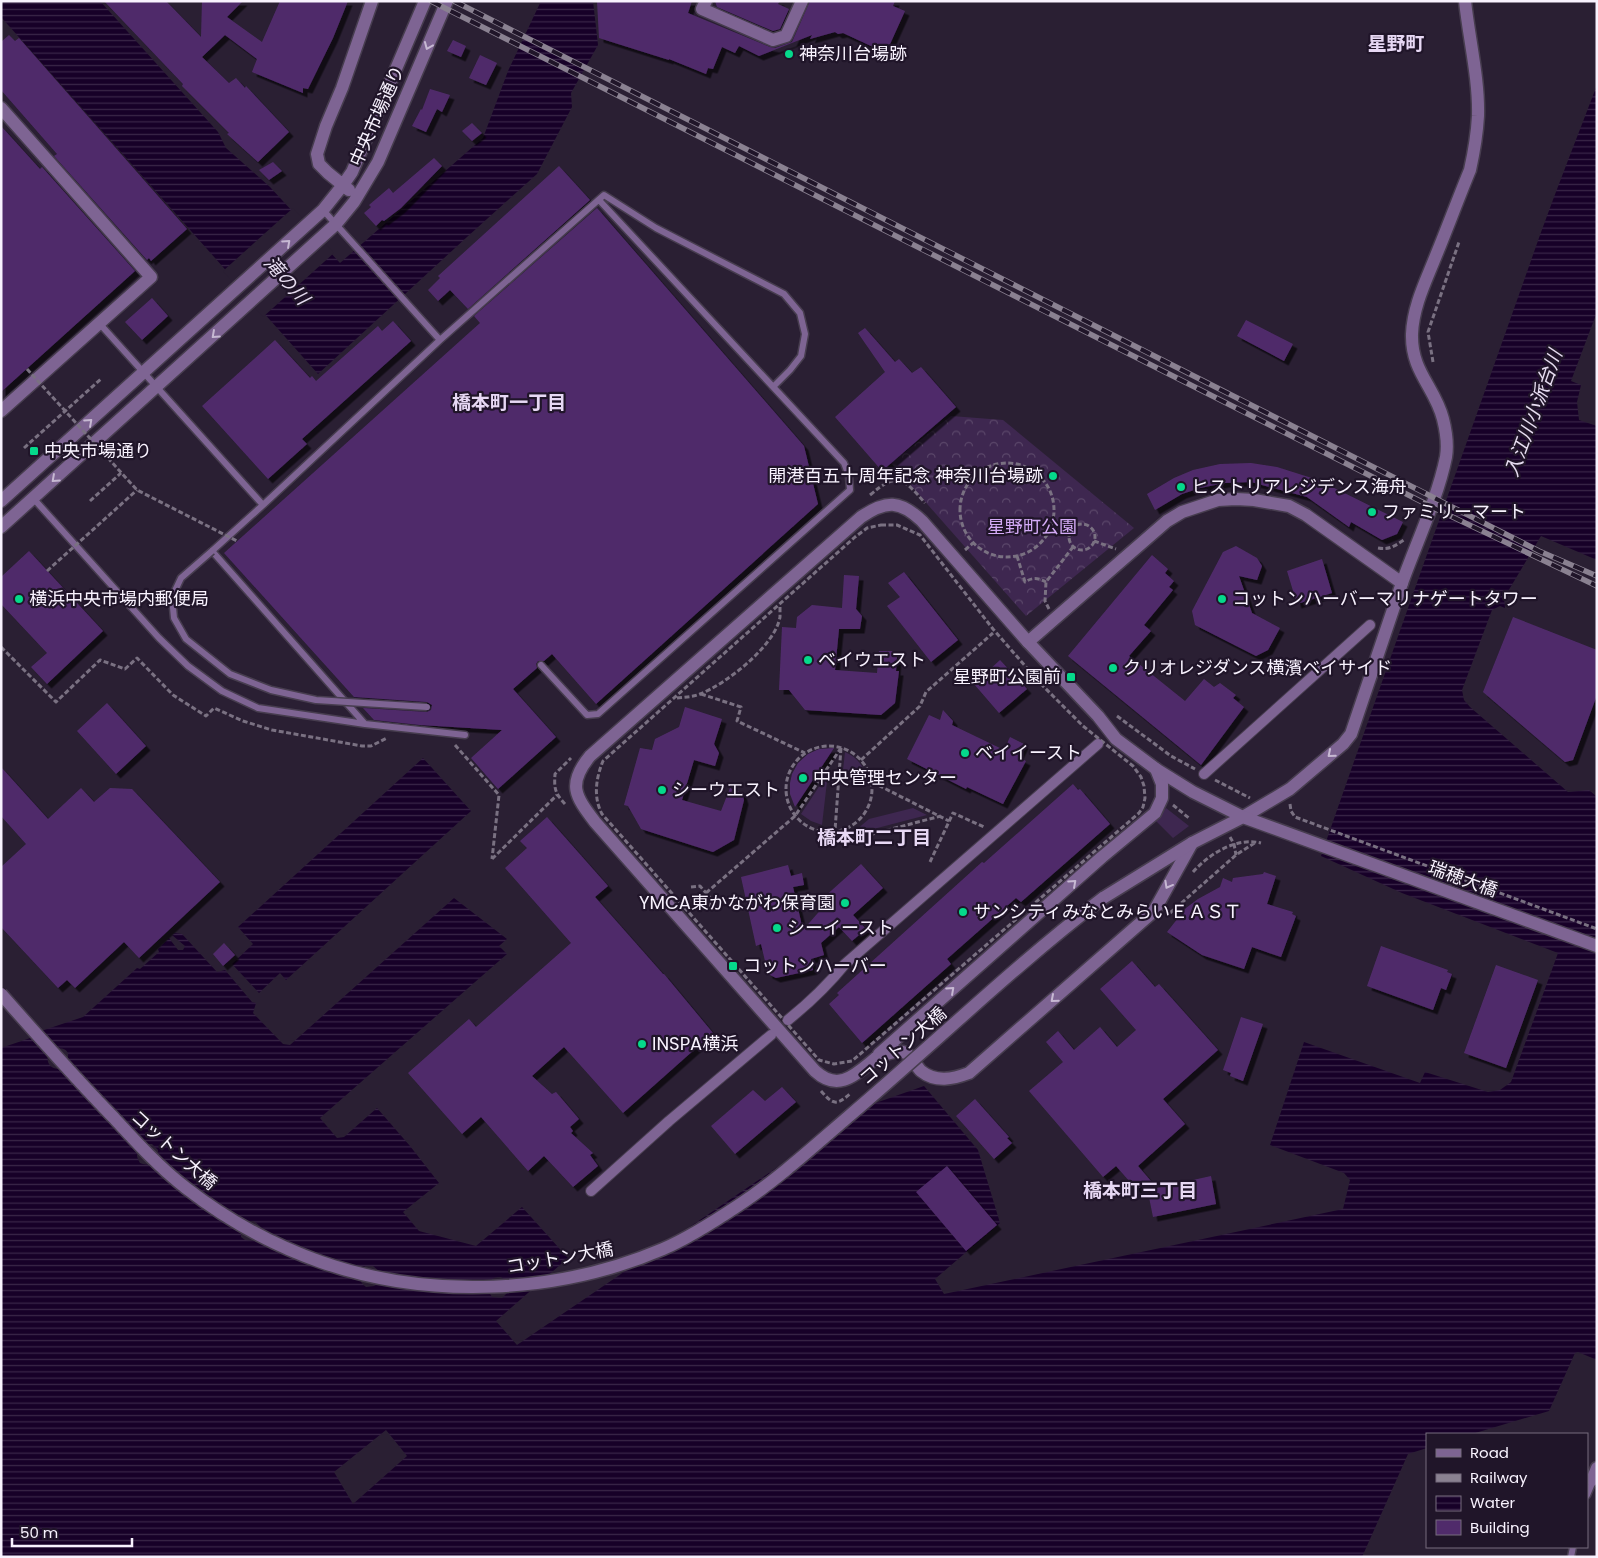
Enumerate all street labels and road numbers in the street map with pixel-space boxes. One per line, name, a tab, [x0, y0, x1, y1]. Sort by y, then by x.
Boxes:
street label: 中央市場通り	[343, 61, 410, 170]
street label: 瑞穂大橋	[1425, 854, 1501, 903]
street label: コットン大橋	[854, 1001, 952, 1090]
street label: コットン大橋	[126, 1104, 223, 1195]
street label: コットン大橋	[505, 1236, 615, 1279]

